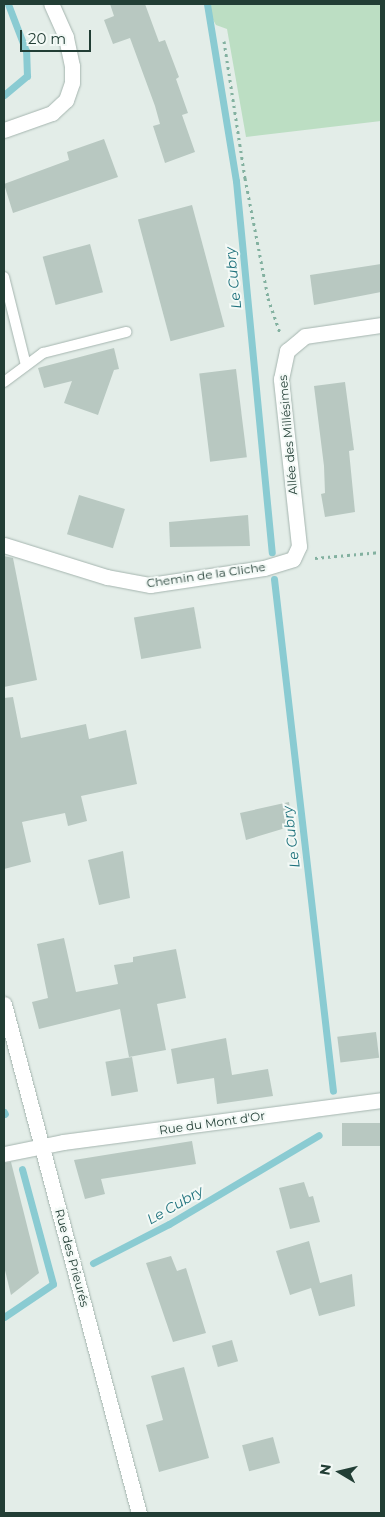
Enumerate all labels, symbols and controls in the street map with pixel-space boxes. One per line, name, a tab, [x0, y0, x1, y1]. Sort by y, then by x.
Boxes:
scale bar	[22, 20, 94, 52]
text: 20 m	[28, 29, 66, 48]
water label: Le Cubry	[221, 246, 245, 310]
street label: Allée des Millésimes	[276, 374, 300, 496]
street label: Chemin de la Cliche	[146, 560, 266, 590]
water label: Le Cubry	[279, 805, 303, 869]
street label: Rue du Mont d'Or	[158, 1108, 266, 1138]
water label: Le Cubry	[144, 1182, 206, 1228]
street label: Rue des Prieurés	[52, 1207, 92, 1309]
north arrow	[315, 1447, 365, 1497]
text: N	[315, 1463, 335, 1477]

